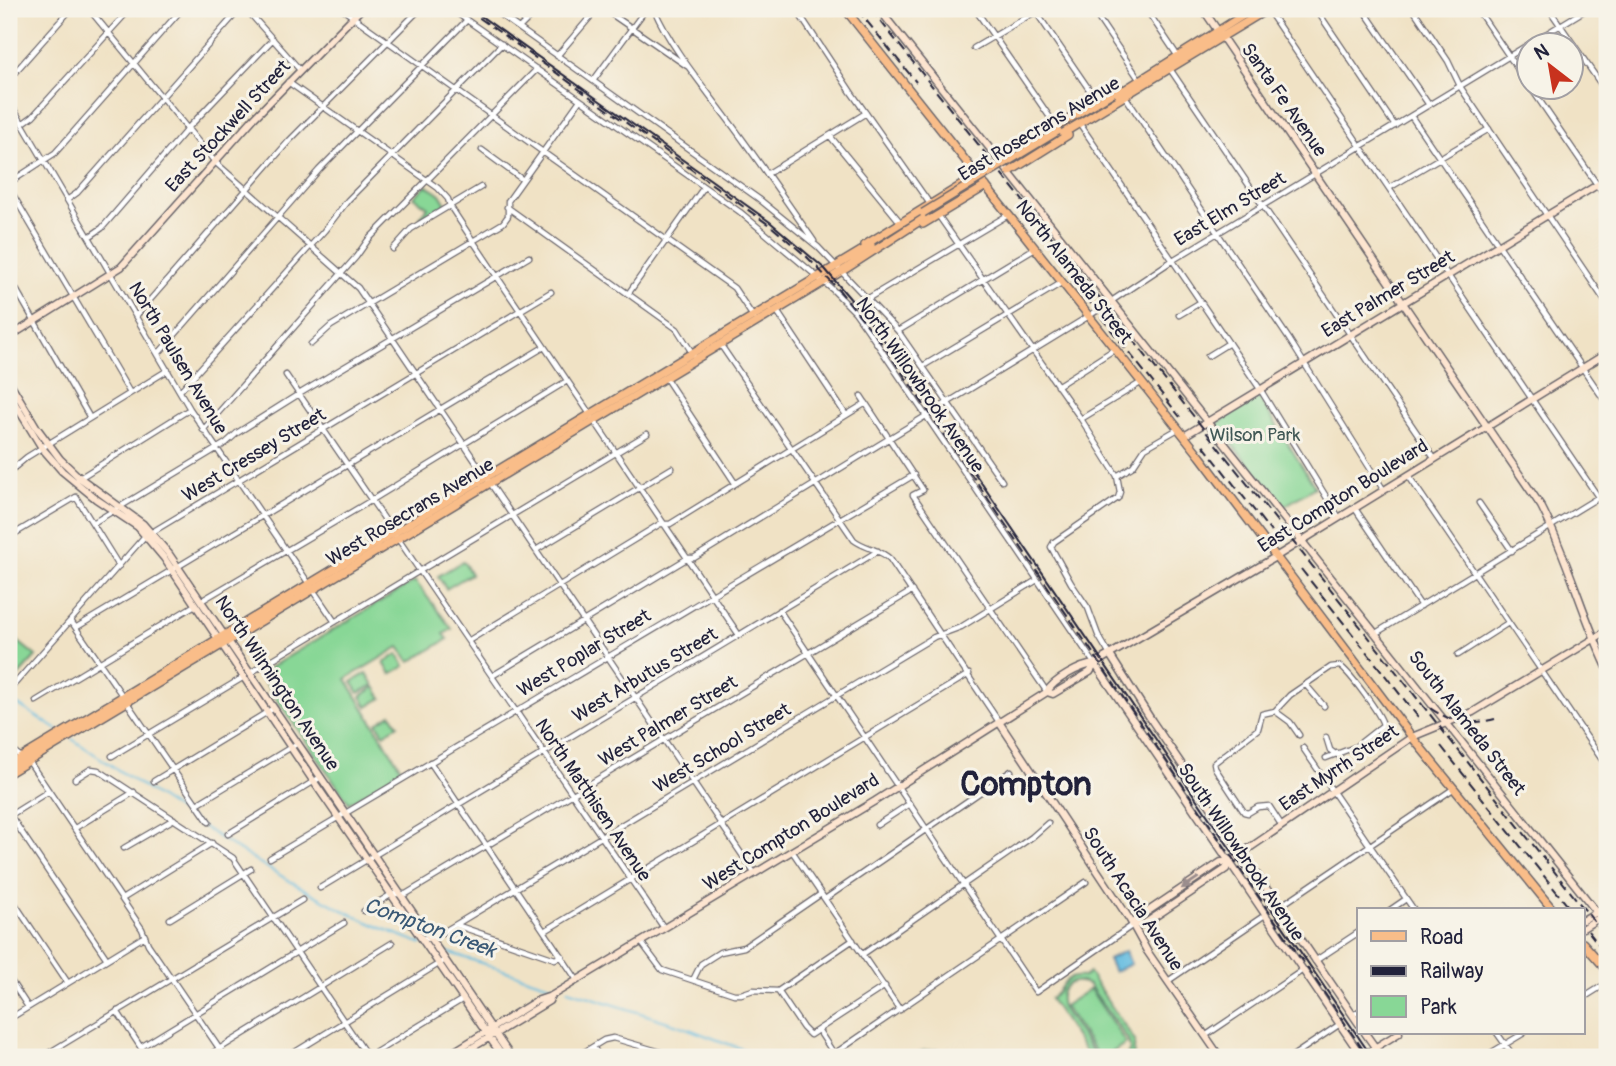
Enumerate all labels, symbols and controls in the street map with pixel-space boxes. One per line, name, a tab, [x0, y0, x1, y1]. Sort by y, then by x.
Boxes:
north arrow	[1514, 32, 1584, 102]
street label: Santa Fe Avenue	[1236, 39, 1332, 162]
text: N	[1530, 39, 1554, 66]
street label: East Stockwell Street	[160, 55, 296, 197]
street label: East Rosecrans Avenue	[954, 71, 1125, 187]
street label: East Elm Street	[1170, 166, 1290, 252]
street label: North Alameda Street	[1010, 195, 1138, 349]
street label: East Palmer Street	[1317, 245, 1459, 343]
street label: North Paulsen Avenue	[123, 277, 233, 439]
street label: North Willowbrook Avenue	[850, 293, 990, 478]
street label: West Cressey Street	[178, 402, 331, 507]
park label: Wilson Park	[1210, 423, 1300, 447]
street label: East Compton Boulevard	[1253, 434, 1433, 558]
street label: West Rosecrans Avenue	[322, 452, 499, 571]
street label: North Wilmington Avenue	[209, 591, 345, 776]
street label: West Poplar Street	[513, 604, 655, 702]
street label: West Arbutus Street	[568, 622, 722, 728]
street label: South Alameda Street	[1403, 646, 1531, 800]
street label: West Palmer Street	[594, 670, 742, 772]
street label: West School Street	[649, 697, 795, 798]
street label: North Matthisen Avenue	[530, 714, 657, 886]
street label: East Myrrh Street	[1275, 719, 1404, 817]
street label: South Willowbrook Avenue	[1172, 758, 1310, 946]
district label: Compton	[960, 764, 1092, 805]
street label: West Compton Boulevard	[699, 768, 883, 896]
street label: South Acacia Avenue	[1078, 823, 1189, 976]
one-way arrow	[1180, 876, 1199, 889]
water label: Compton Creek	[361, 892, 501, 965]
legend	[1357, 908, 1584, 1034]
text: Road	[1420, 924, 1464, 951]
text: Railway	[1420, 958, 1484, 985]
text: Park	[1420, 994, 1457, 1021]

